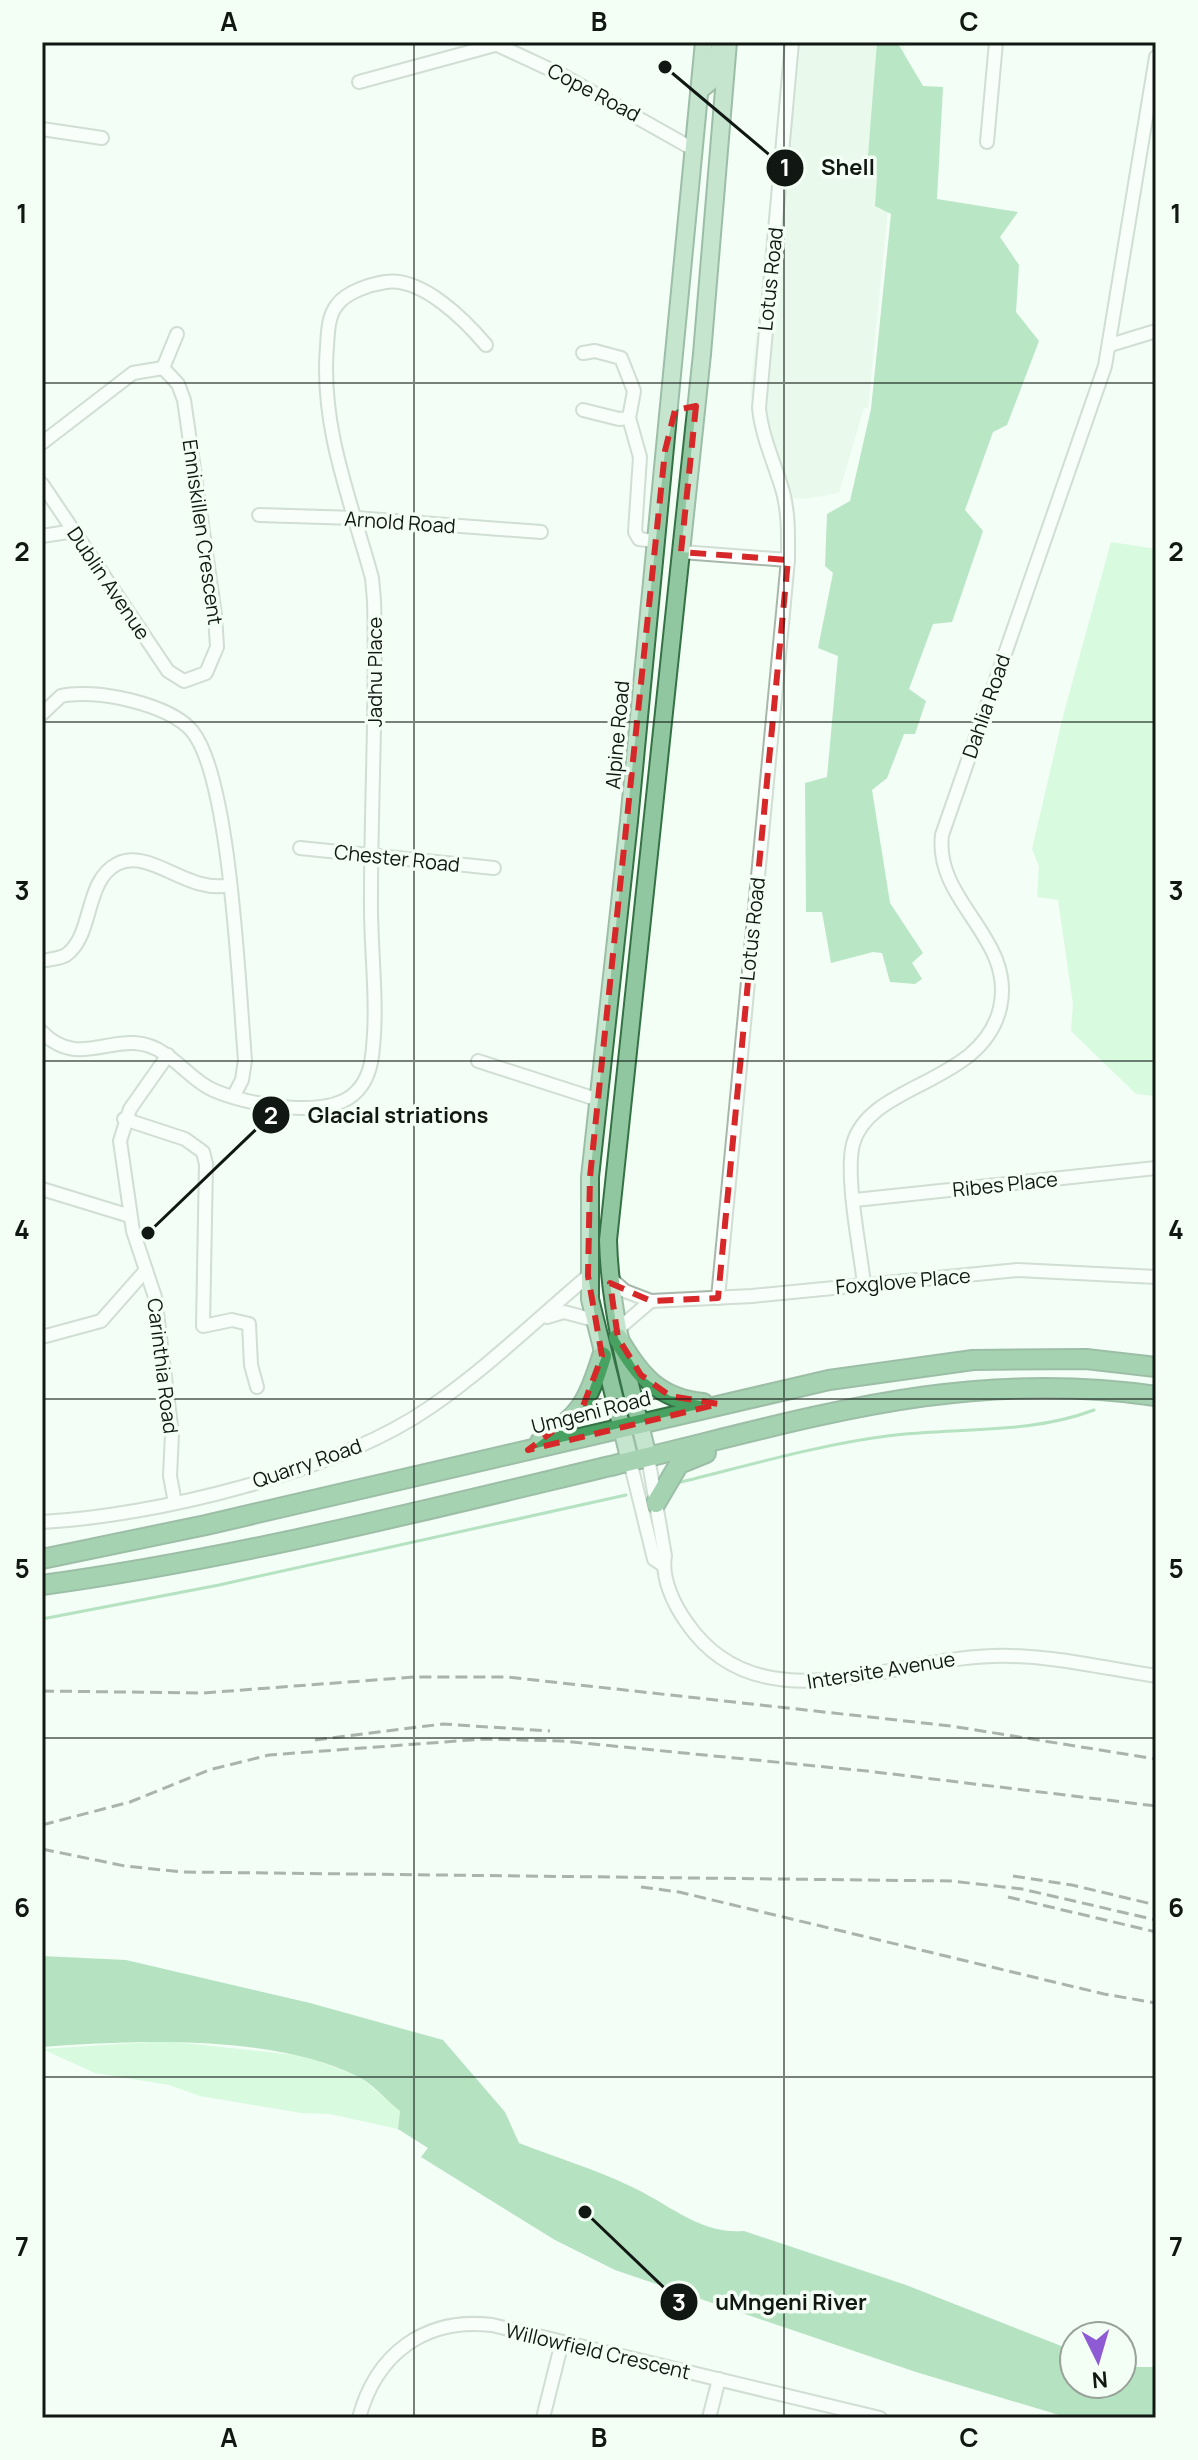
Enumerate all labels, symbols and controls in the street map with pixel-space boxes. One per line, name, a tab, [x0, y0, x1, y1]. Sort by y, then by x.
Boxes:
text: A	[220, 3, 238, 39]
text: B	[591, 3, 607, 39]
text: C	[959, 3, 979, 39]
street label: Cope Road	[543, 56, 645, 128]
callout: Shell	[765, 145, 891, 191]
text: 1	[780, 150, 790, 183]
text: Shell	[821, 152, 875, 182]
text: 1	[16, 195, 28, 231]
text: 1	[1170, 195, 1182, 231]
street label: Lotus Road	[751, 226, 789, 332]
street label: Enniskillen Crescent	[177, 437, 229, 627]
street label: Arnold Road	[343, 505, 457, 539]
street label: Dublin Avenue	[61, 521, 157, 645]
text: 2	[14, 533, 30, 569]
text: 2	[1168, 533, 1184, 569]
street label: Jadhu Place	[361, 617, 388, 727]
street label: Dahlia Road	[956, 650, 1016, 762]
street label: Alpine Road	[599, 680, 635, 790]
street label: Chester Road	[333, 838, 461, 878]
text: 3	[14, 872, 30, 908]
text: 3	[1168, 872, 1184, 908]
street label: Lotus Road	[733, 876, 771, 982]
callout: Glacial striations	[251, 1092, 504, 1138]
text: 2	[264, 1098, 278, 1131]
text: Glacial striations	[308, 1100, 488, 1130]
street label: Ribes Place	[951, 1165, 1059, 1203]
text: 4	[14, 1211, 30, 1247]
text: 4	[1168, 1211, 1184, 1247]
street label: Foxglove Place	[834, 1262, 972, 1300]
street label: Carinthia Road	[141, 1297, 185, 1435]
street label: Umgeni Road	[528, 1384, 654, 1440]
street label: Quarry Road	[249, 1432, 365, 1494]
text: 5	[14, 1550, 30, 1586]
text: 5	[1168, 1550, 1184, 1586]
street label: Intersite Avenue	[805, 1645, 957, 1695]
text: 6	[14, 1889, 30, 1925]
text: 6	[1168, 1889, 1184, 1925]
text: 7	[15, 2228, 29, 2264]
text: 7	[1169, 2228, 1183, 2264]
callout: uMngeni River	[659, 2279, 883, 2325]
text: 3	[672, 2285, 686, 2318]
text: uMngeni River	[715, 2287, 867, 2317]
street label: Willowfield Crescent	[503, 2317, 693, 2385]
north arrow	[1058, 2320, 1138, 2400]
text: N	[1091, 2364, 1109, 2396]
text: A	[220, 2419, 238, 2455]
text: B	[591, 2419, 607, 2455]
text: C	[959, 2419, 979, 2455]

